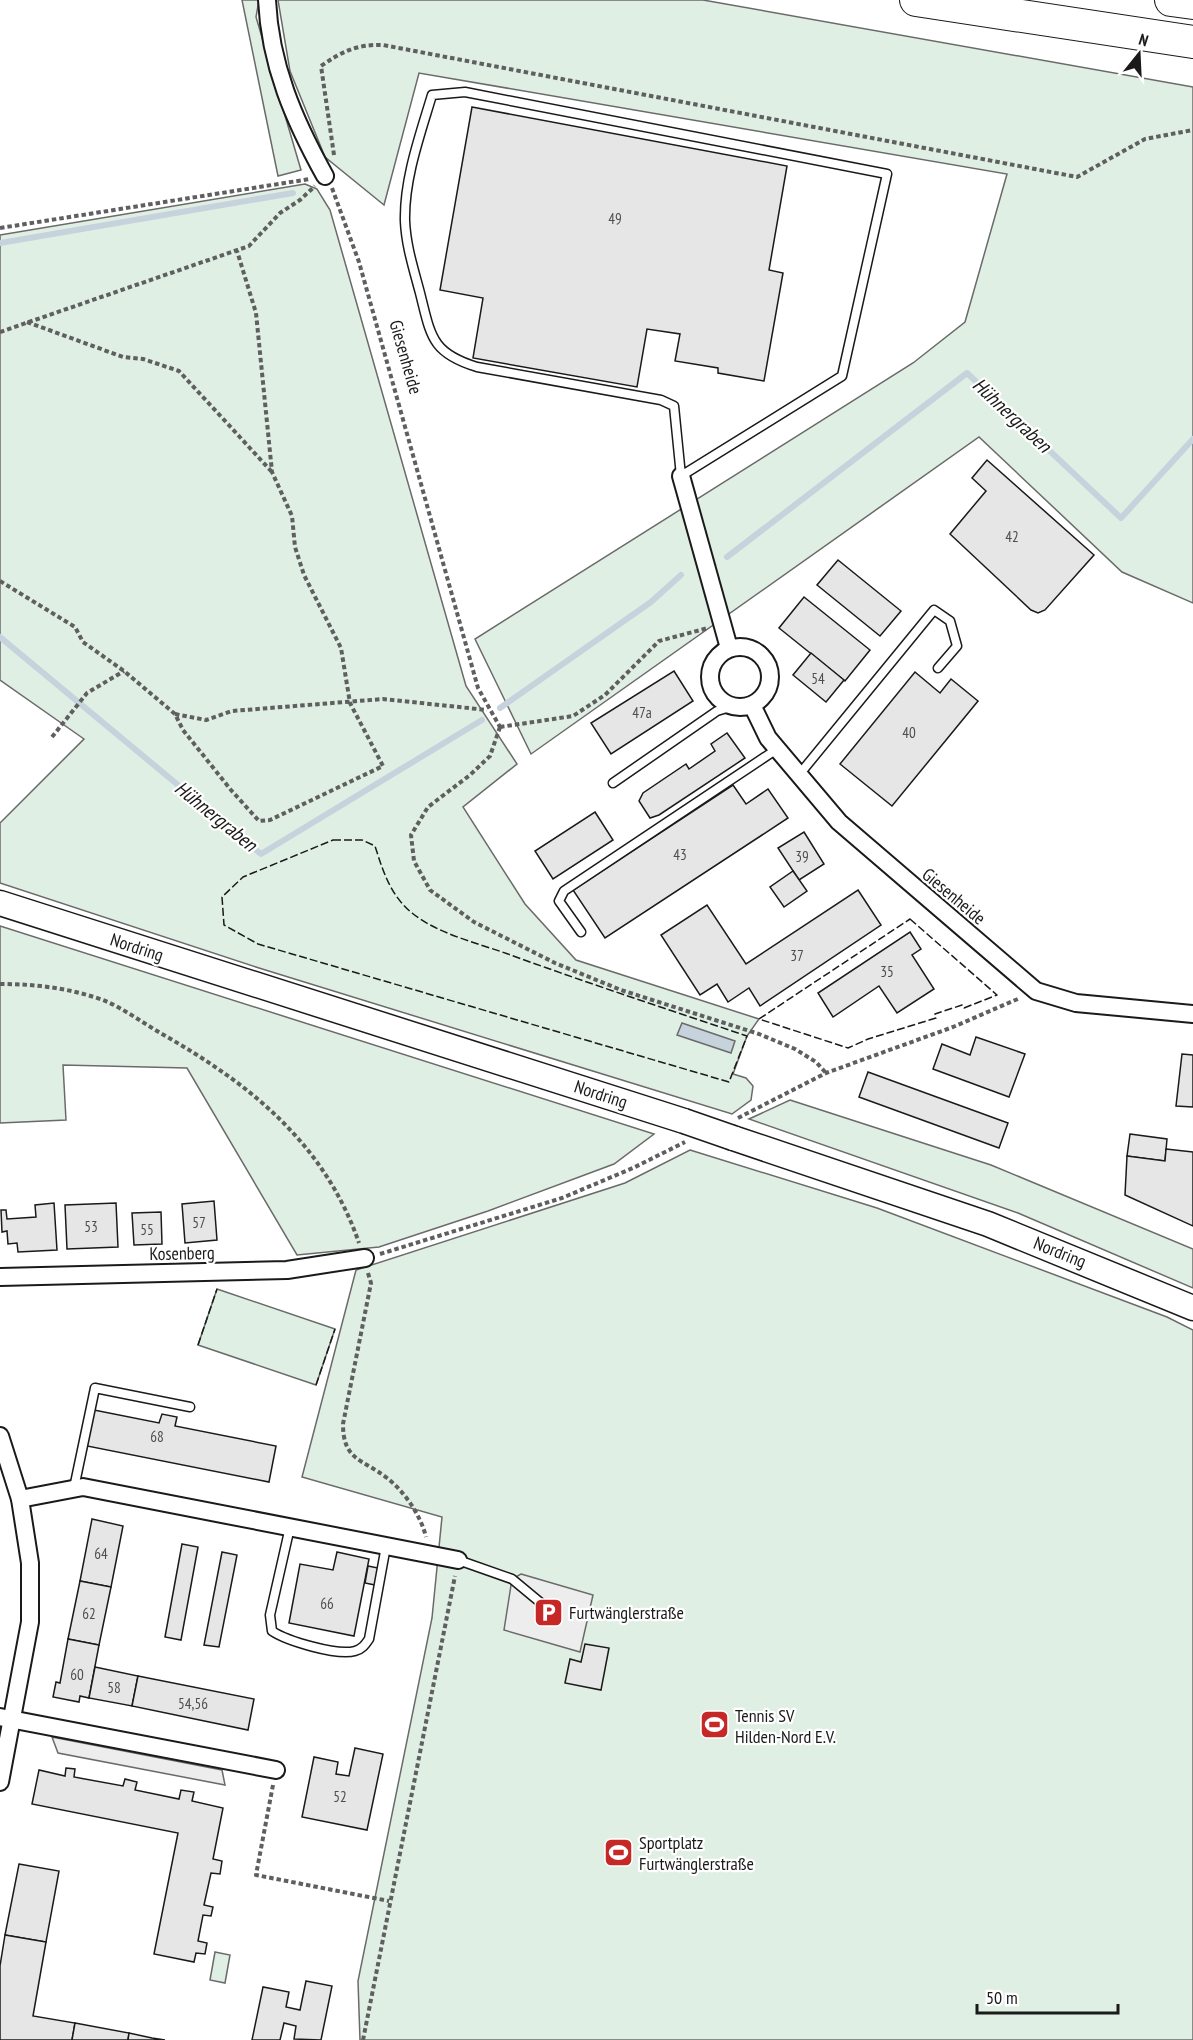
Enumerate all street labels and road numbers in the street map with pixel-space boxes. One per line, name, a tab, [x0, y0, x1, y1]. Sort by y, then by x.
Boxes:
street label: Giesenheide	[384, 317, 428, 397]
street label: Giesenheide	[917, 863, 991, 929]
street label: Nordring	[107, 928, 167, 966]
street label: Nordring	[571, 1075, 631, 1113]
street label: Nordring	[1030, 1231, 1090, 1273]
street label: Kosenberg	[149, 1241, 215, 1265]

